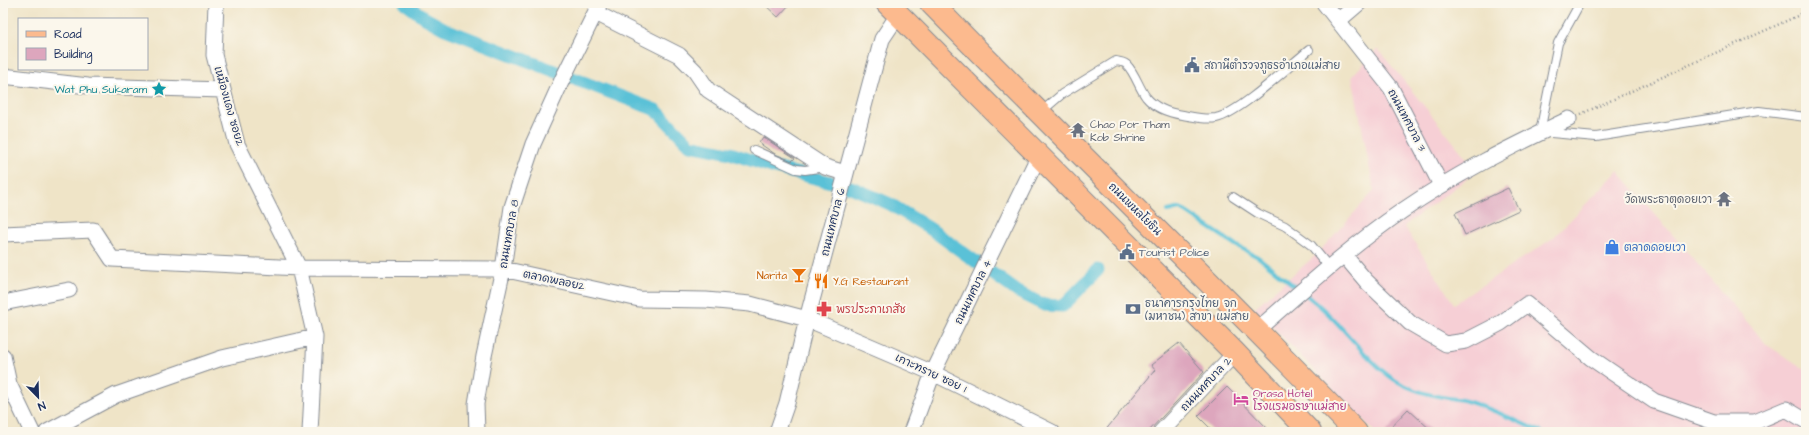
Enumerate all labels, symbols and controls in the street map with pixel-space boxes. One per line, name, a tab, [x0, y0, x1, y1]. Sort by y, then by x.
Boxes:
legend	[18, 18, 148, 70]
text: Road	[54, 26, 82, 43]
text: Building	[54, 46, 92, 64]
public building icon: สถานีตำรวจภูธรอำเภอแม่สาย	[1183, 56, 1201, 74]
place label: สถานีตำรวจภูธรอำเภอแม่สาย	[1204, 57, 1340, 74]
street label: เหมืองแดง ซอย2	[210, 64, 249, 148]
place icon: Wat Phu Sukaram	[150, 80, 168, 98]
place label: Wat Phu Sukaram	[55, 82, 147, 97]
street label: ถนนเทศบาล 3	[1384, 86, 1430, 154]
place label: Chao Por Tham Kob Shrine	[1090, 117, 1170, 145]
temple icon: Chao Por Tham Kob Shrine	[1069, 121, 1087, 139]
street label: ถนนพหลโยธิน	[1105, 178, 1166, 239]
street label: ถนนเทศบาล 6	[817, 186, 849, 258]
temple icon: วัดพระธาตุดอยเวา	[1715, 190, 1733, 208]
place label: วัดพระธาตุดอยเวา	[1625, 192, 1712, 208]
street label: ถนนเทศบาล 8	[496, 198, 522, 270]
shop icon: ตลาดดอยเวา	[1603, 238, 1621, 256]
place label: ตลาดดอยเวา	[1624, 240, 1686, 255]
public building icon: Tourist Police	[1118, 243, 1136, 261]
place label: Tourist Police	[1139, 245, 1209, 260]
street label: ถนนเทศบาล 4	[951, 257, 995, 327]
street label: ตลาดพลอย2	[522, 266, 587, 294]
bar icon: Narita	[790, 266, 808, 284]
place label: Narita	[757, 268, 787, 283]
restaurant icon: Y.G Restaurant	[812, 272, 830, 290]
place label: Y.G Restaurant	[833, 274, 910, 289]
place label: ธนาคารกรุงไทย จก (มหาชน) สาขา แม่สาย	[1145, 295, 1249, 324]
pharmacy icon: พรประภาเภสัช	[815, 300, 833, 318]
bank icon: ธนาคารกรุงไทย จก (มหาชน) สาขา แม่สาย	[1124, 300, 1142, 318]
place label: พรประภาเภสัช	[836, 302, 906, 317]
street label: เกาะทราย ซอย 1	[893, 350, 970, 396]
street label: ถนนเทศบาล 2	[1177, 353, 1236, 414]
north arrow	[18, 377, 58, 417]
place label: Orasa Hotel โรงแรมอรษาแม่สาย	[1253, 386, 1347, 414]
hotel icon: Orasa Hotel โรงแรมอรษาแม่สาย	[1232, 390, 1250, 408]
text: N	[36, 397, 48, 414]

